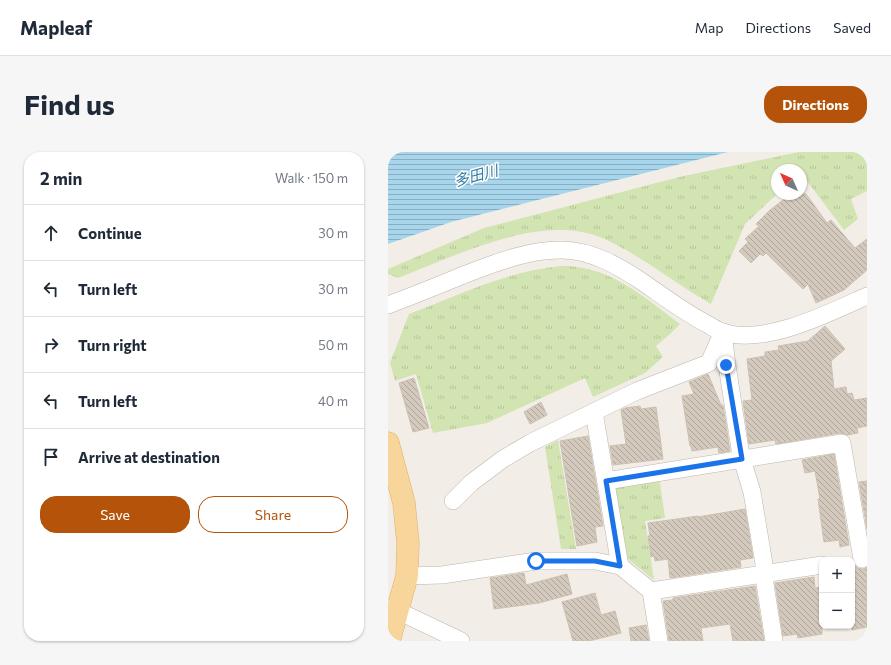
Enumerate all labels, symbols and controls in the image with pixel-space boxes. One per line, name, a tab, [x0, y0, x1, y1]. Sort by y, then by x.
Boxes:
text: Mapleaf	[20, 16, 92, 39]
text: Map	[695, 19, 724, 36]
text: Directions	[746, 19, 811, 36]
text: Saved	[833, 19, 871, 36]
button: Directions	[764, 86, 867, 123]
text: Find us	[24, 87, 115, 121]
water label: 多田川	[452, 160, 502, 190]
north arrow	[771, 164, 807, 200]
text: 2 min	[40, 168, 82, 189]
text: Walk · 150 m	[275, 170, 348, 186]
icon: ahead	[40, 222, 62, 244]
text: Continue	[78, 224, 142, 242]
text: 30 m	[318, 225, 348, 241]
icon: left	[40, 278, 62, 300]
text: Turn left	[78, 280, 137, 298]
text: 30 m	[318, 281, 348, 297]
icon: right	[40, 334, 62, 356]
text: Turn right	[78, 336, 147, 354]
text: 50 m	[318, 337, 348, 353]
route end	[717, 356, 735, 374]
icon: left	[40, 390, 62, 412]
text: Turn left	[78, 392, 137, 410]
text: 40 m	[318, 393, 348, 409]
icon: arrive	[40, 446, 62, 468]
text: Arrive at destination	[78, 448, 220, 466]
button: Save	[40, 496, 190, 533]
button: Share	[198, 496, 348, 533]
route start	[527, 552, 545, 570]
map controls	[819, 557, 855, 629]
button: +	[819, 557, 855, 593]
button: −	[819, 593, 855, 629]

